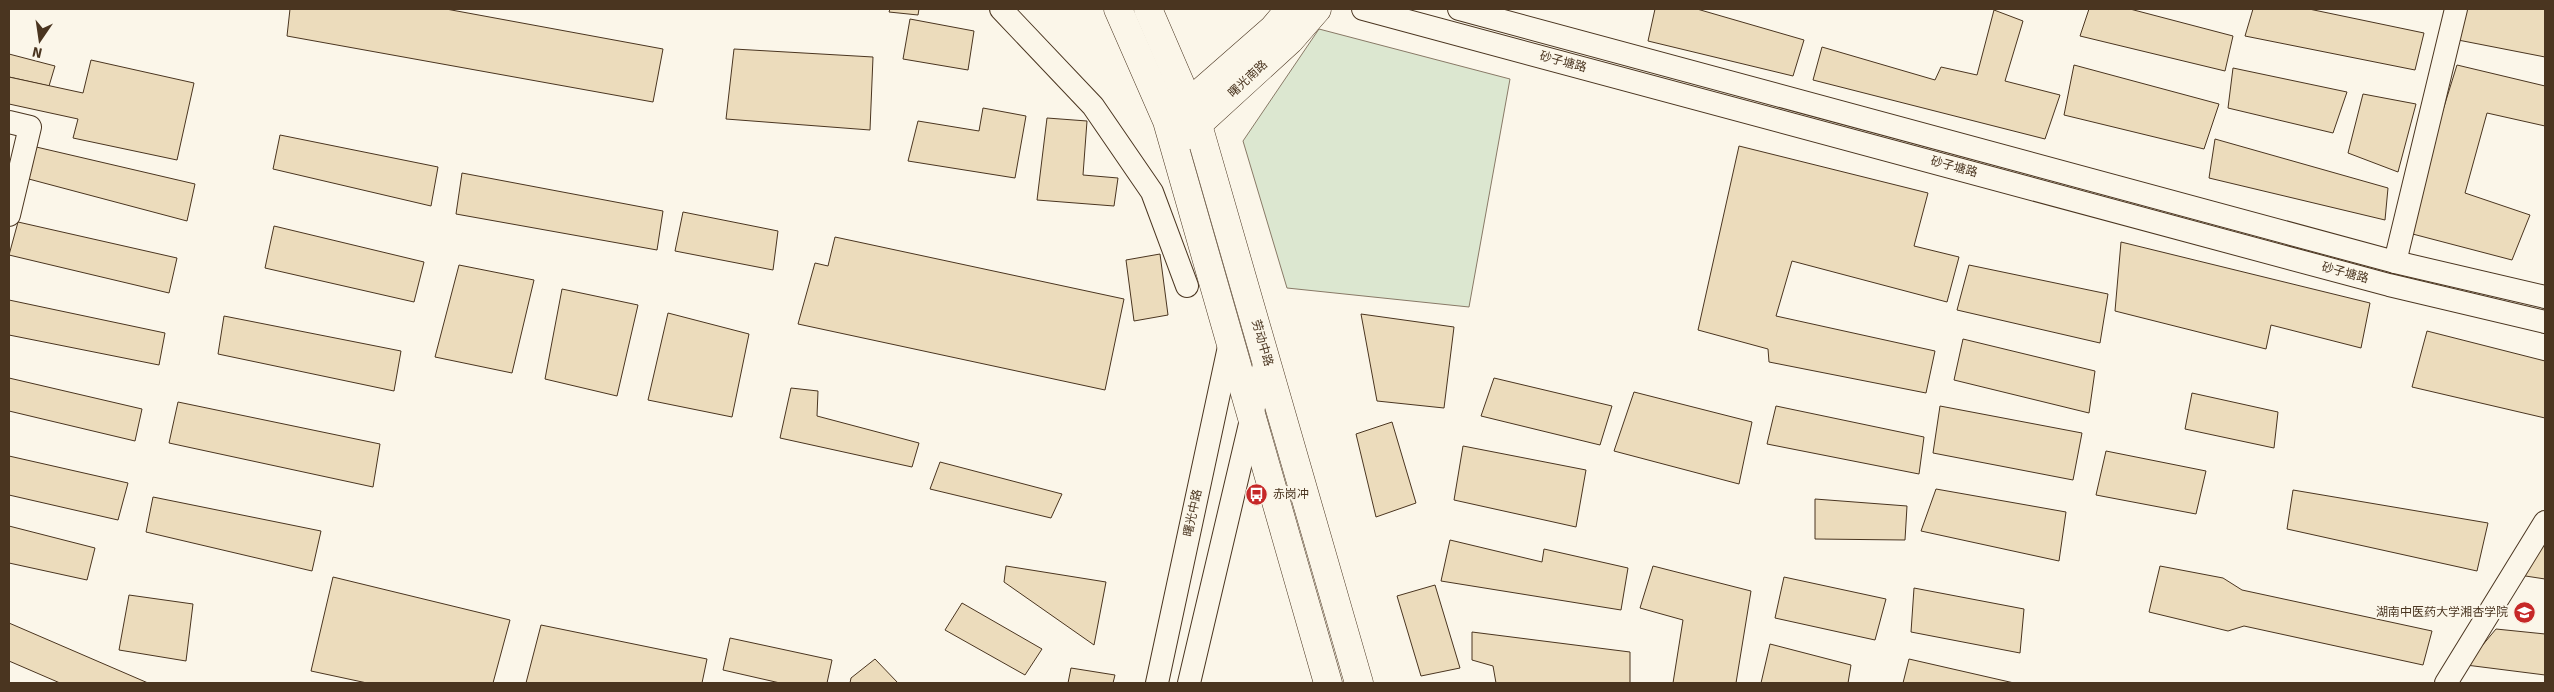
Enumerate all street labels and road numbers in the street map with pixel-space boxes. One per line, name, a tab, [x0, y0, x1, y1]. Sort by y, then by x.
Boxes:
street label: 砂子塘路	[1538, 49, 1588, 75]
street label: 曙光南路	[1225, 57, 1271, 101]
street label: 砂子塘路	[1929, 154, 1979, 180]
street label: 砂子塘路	[2320, 260, 2370, 286]
street label: 劳动中路	[1248, 318, 1276, 368]
street label: 曙光中路	[1181, 488, 1205, 538]

